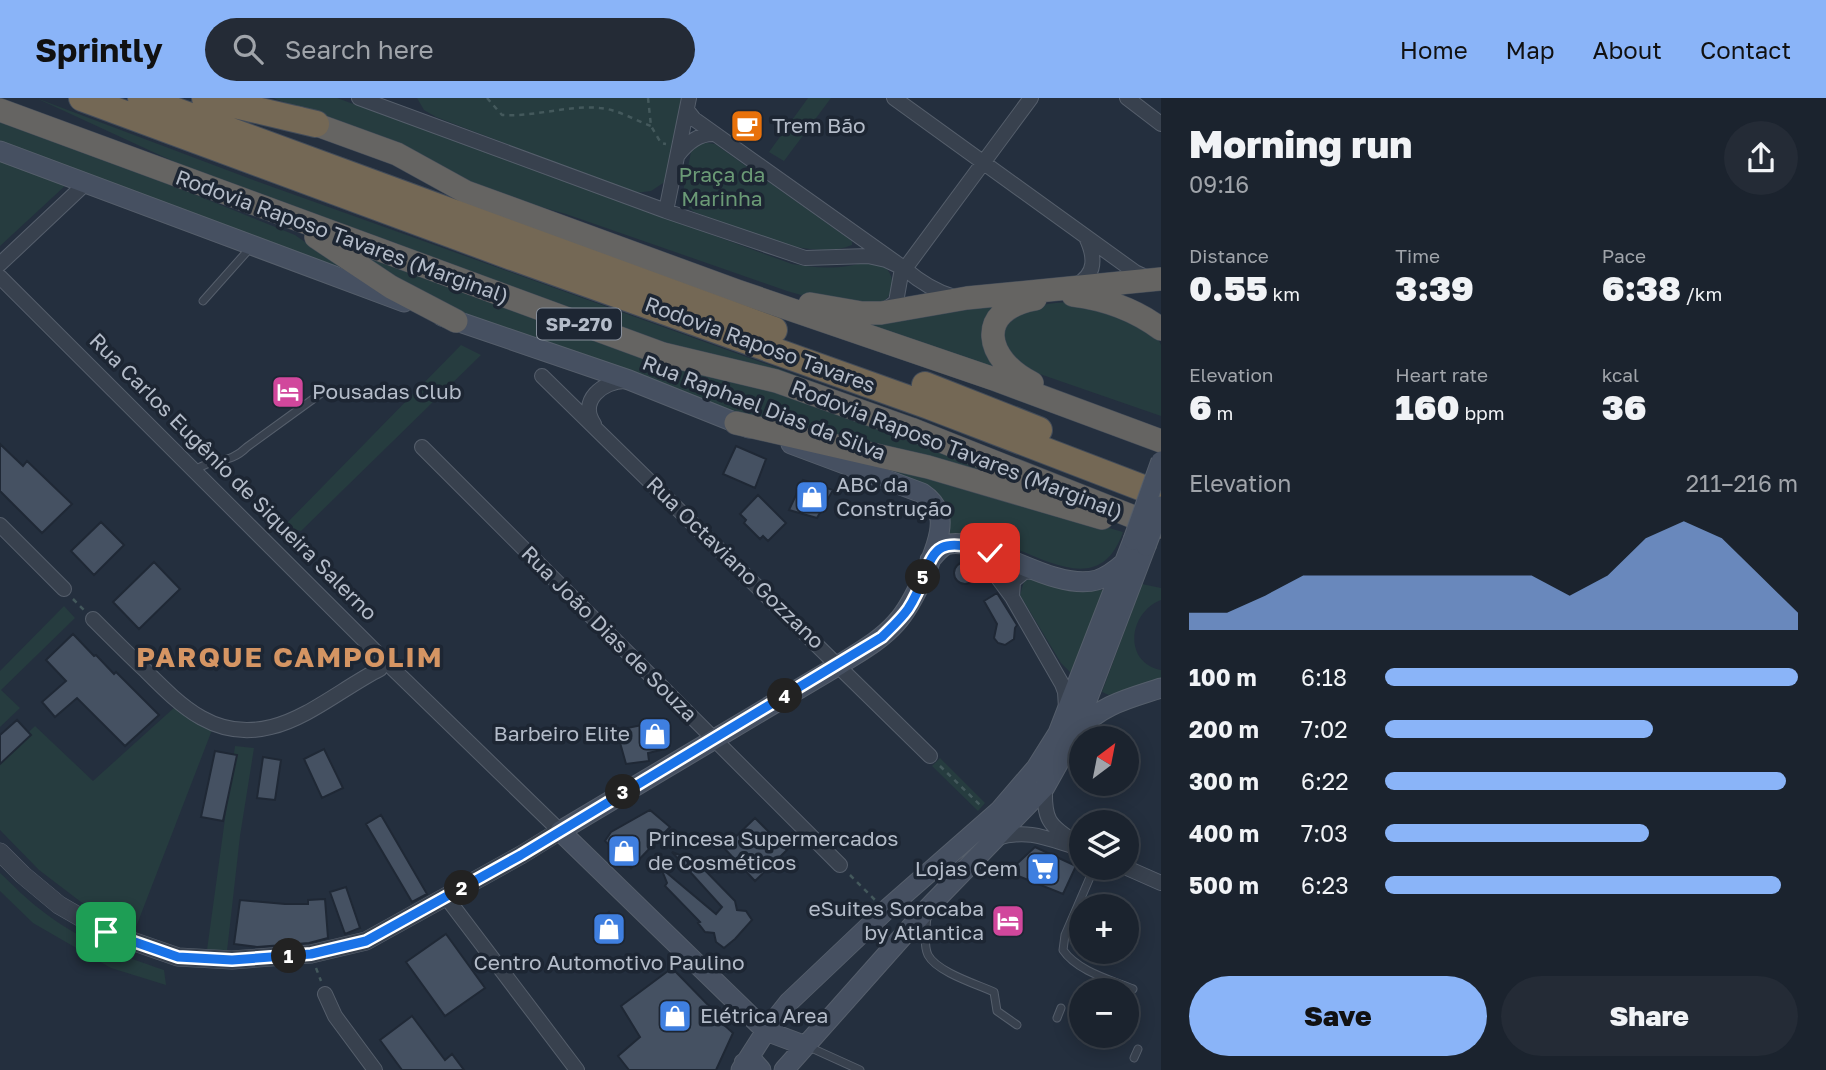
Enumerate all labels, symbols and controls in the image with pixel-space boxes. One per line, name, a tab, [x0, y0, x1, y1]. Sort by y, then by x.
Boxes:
search box	[205, 18, 695, 81]
text: Sprintly	[35, 30, 163, 69]
icon: search	[229, 30, 267, 68]
text: Search here	[285, 34, 434, 65]
text: Home	[1400, 35, 1468, 64]
text: Map	[1506, 35, 1555, 64]
text: About	[1593, 35, 1662, 64]
text: Contact	[1700, 35, 1791, 64]
cafe icon: Trem Bão	[728, 107, 766, 145]
place label: Trem Bão	[772, 112, 866, 138]
text: Morning run	[1189, 121, 1412, 166]
button: share	[1724, 121, 1798, 195]
park label: Praça da Marinha	[679, 161, 765, 211]
street label: Rodovia Raposo Tavares (Marginal)	[172, 164, 513, 309]
text: 09:16	[1189, 170, 1249, 198]
text: Distance	[1189, 244, 1269, 267]
text: Time	[1395, 244, 1440, 267]
text: Pace	[1602, 244, 1646, 267]
text: 0.55	[1189, 267, 1268, 309]
text: 3:39	[1395, 267, 1474, 309]
text: 6:38	[1602, 267, 1681, 309]
text: km	[1268, 282, 1300, 305]
text: /km	[1681, 282, 1722, 305]
street label: Rodovia Raposo Tavares	[641, 290, 879, 398]
road number: SP-270	[537, 308, 621, 340]
street label: Rua Carlos Eugênio de Siqueira Salerno	[84, 327, 383, 626]
street label: Rua Raphael Dias da Silva	[639, 349, 890, 466]
text: Elevation	[1189, 363, 1274, 386]
text: Heart rate	[1395, 363, 1488, 386]
text: kcal	[1602, 363, 1639, 386]
hotel icon: Pousadas Club	[269, 373, 307, 411]
street label: Rodovia Raposo Tavares (Marginal)	[788, 374, 1127, 524]
place label: Pousadas Club	[312, 378, 462, 404]
text: 6	[1189, 386, 1212, 428]
text: 160	[1395, 386, 1460, 428]
text: 36	[1602, 386, 1646, 428]
text: m	[1212, 401, 1233, 424]
text: bpm	[1460, 401, 1505, 424]
text: Elevation	[1189, 469, 1291, 497]
text: 211–216 m	[1686, 469, 1798, 497]
street label: Rua Octaviano Gozzano	[641, 471, 830, 654]
place label: ABC da Construção	[836, 471, 952, 521]
shop icon: ABC da Construção	[793, 478, 831, 516]
pin	[960, 523, 1020, 583]
icon: check	[971, 534, 1009, 572]
street label: Rua João Dias de Souza	[516, 540, 703, 727]
pin: 5	[906, 560, 940, 594]
text: 5	[917, 565, 928, 588]
district label: PARQUE CAMPOLIM	[136, 640, 444, 673]
text: 100 m	[1189, 663, 1257, 691]
text: 6:18	[1301, 663, 1347, 691]
pin: 4	[768, 678, 802, 714]
text: 4	[779, 684, 790, 707]
shop icon: Barbeiro Elite	[636, 715, 674, 753]
text: 200 m	[1189, 715, 1259, 743]
text: 7:02	[1301, 715, 1348, 743]
place label: Barbeiro Elite	[494, 720, 630, 746]
north arrow	[1069, 726, 1139, 796]
map controls	[1069, 726, 1139, 1048]
text: 300 m	[1189, 767, 1259, 795]
text: 6:22	[1301, 767, 1349, 795]
pin: 3	[606, 774, 640, 810]
text: 3	[617, 780, 628, 803]
button: layers	[1069, 810, 1139, 880]
text: 400 m	[1189, 819, 1259, 847]
text: 7:03	[1301, 819, 1348, 847]
place label: Princesa Supermercados de Cosméticos	[648, 825, 899, 875]
shop icon: Princesa Supermercados de Cosméticos	[605, 832, 643, 870]
supermarket icon: Lojas Cem	[1024, 850, 1062, 888]
place label: Lojas Cem	[915, 855, 1018, 881]
pin: 2	[444, 870, 480, 906]
text: 500 m	[1189, 871, 1259, 899]
text: 6:23	[1301, 871, 1349, 899]
text: 2	[456, 876, 467, 899]
button: +	[1069, 894, 1139, 964]
place label: eSuites Sorocaba by Atlantica	[808, 895, 984, 945]
pin	[76, 902, 136, 962]
hotel icon: eSuites Sorocaba by Atlantica	[989, 902, 1027, 940]
shop icon: Centro Automotivo Paulino	[590, 910, 628, 948]
icon: arrive	[87, 913, 125, 951]
pin: 1	[272, 938, 306, 974]
text: 1	[284, 944, 293, 967]
place label: Centro Automotivo Paulino	[473, 949, 745, 975]
button: Save	[1189, 976, 1487, 1056]
button: Share	[1501, 976, 1798, 1056]
button: −	[1069, 978, 1139, 1048]
shop icon: Elétrica Area	[656, 997, 694, 1035]
place label: Elétrica Area	[700, 1002, 828, 1028]

